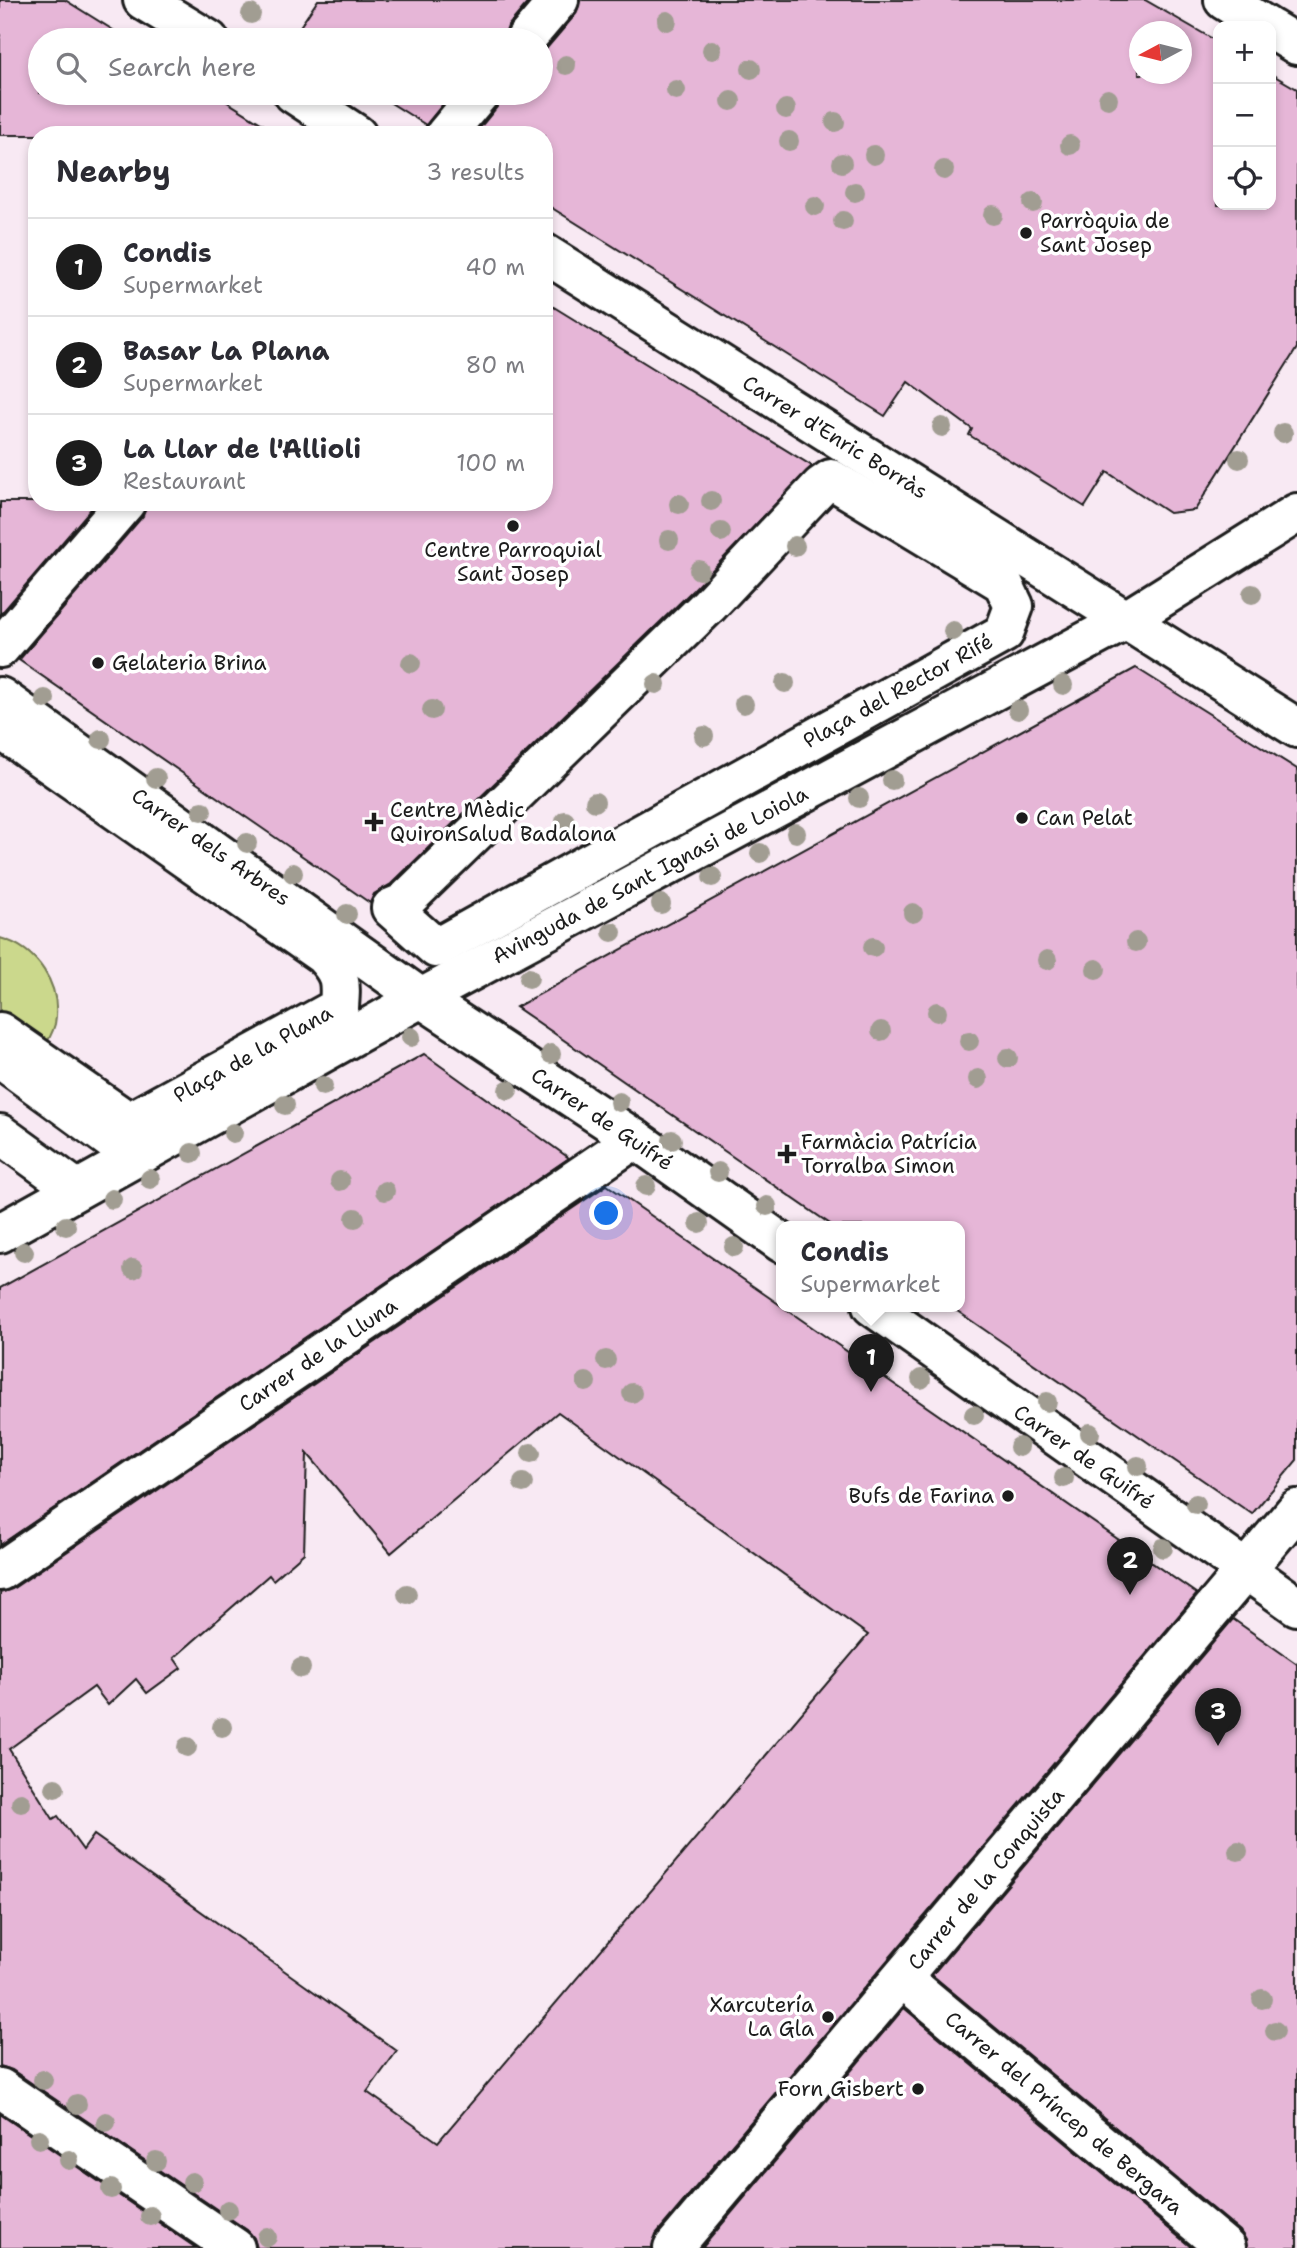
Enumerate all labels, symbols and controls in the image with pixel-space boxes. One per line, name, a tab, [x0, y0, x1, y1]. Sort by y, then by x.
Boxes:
north arrow	[1129, 21, 1192, 84]
map controls	[1213, 21, 1276, 210]
button: +	[1213, 21, 1276, 84]
search box	[28, 28, 553, 105]
icon: search	[52, 48, 90, 86]
text: Search here	[108, 49, 257, 84]
button: −	[1213, 84, 1276, 147]
button: locate	[1213, 147, 1276, 210]
text: Nearby	[56, 151, 171, 192]
text: 3 results	[426, 157, 525, 187]
place label: Parròquia de Sant Josep	[1040, 207, 1170, 259]
marker: Parròquia de Sant Josep	[1018, 225, 1034, 241]
text: Condis	[123, 235, 212, 270]
text: 1	[74, 252, 84, 282]
text: 40 m	[465, 252, 525, 282]
text: Supermarket	[123, 270, 263, 300]
text: Basar La Plana	[123, 333, 329, 368]
text: 2	[71, 350, 87, 380]
text: 80 m	[466, 350, 525, 380]
text: Supermarket	[123, 368, 263, 398]
street label: Carrer d'Enric Borràs	[737, 369, 933, 505]
text: La Llar de l'Allioli	[123, 431, 361, 466]
text: 3	[71, 448, 87, 478]
text: 100 m	[456, 448, 525, 478]
text: Restaurant	[123, 466, 246, 496]
marker: Centre Parroquial Sant Josep	[505, 518, 521, 534]
place label: Centre Parroquial Sant Josep	[424, 536, 602, 588]
street label: Plaça del Rector Rifé	[798, 627, 998, 755]
place label: Gelateria Brina	[112, 649, 267, 677]
marker: Gelateria Brina	[90, 655, 106, 671]
street label: Avinguda de Sant Ignasi de Loiola	[487, 780, 813, 970]
street label: Carrer dels Arbres	[126, 782, 296, 912]
place label: Centre Mèdic QuironSalud Badalona	[390, 796, 616, 848]
place label: Can Pelat	[1036, 804, 1133, 832]
marker: Can Pelat	[1014, 810, 1030, 826]
marker: Centre Mèdic QuironSalud Badalona	[364, 812, 384, 832]
street label: Plaça de la Plana	[168, 999, 338, 1109]
street label: Carrer de Guifré	[525, 1061, 679, 1177]
place label: Farmàcia Patrícia Torralba Simon	[801, 1128, 977, 1180]
marker: Farmàcia Patrícia Torralba Simon	[779, 1146, 795, 1162]
your location	[589, 1196, 623, 1230]
popup	[776, 1221, 965, 1312]
text: Condis	[800, 1234, 889, 1269]
text: Supermarket	[800, 1269, 941, 1299]
street label: Carrer de la Lluna	[233, 1292, 403, 1418]
pin: 1	[848, 1334, 894, 1392]
street label: Carrer de Guifré	[1008, 1398, 1160, 1516]
place label: Bufs de Farina	[849, 1482, 994, 1510]
marker: Bufs de Farina	[1000, 1488, 1016, 1504]
pin: 2	[1107, 1537, 1153, 1595]
pin: 3	[1195, 1688, 1241, 1746]
street label: Carrer de la Conquista	[901, 1782, 1071, 1976]
place label: Xarcutería La Gla	[710, 1991, 814, 2043]
street label: Carrer del Príncep de Bergara	[939, 2005, 1189, 2221]
marker: Xarcutería La Gla	[820, 2009, 836, 2025]
place label: Forn Gisbert	[778, 2075, 904, 2103]
marker: Forn Gisbert	[910, 2081, 926, 2097]

